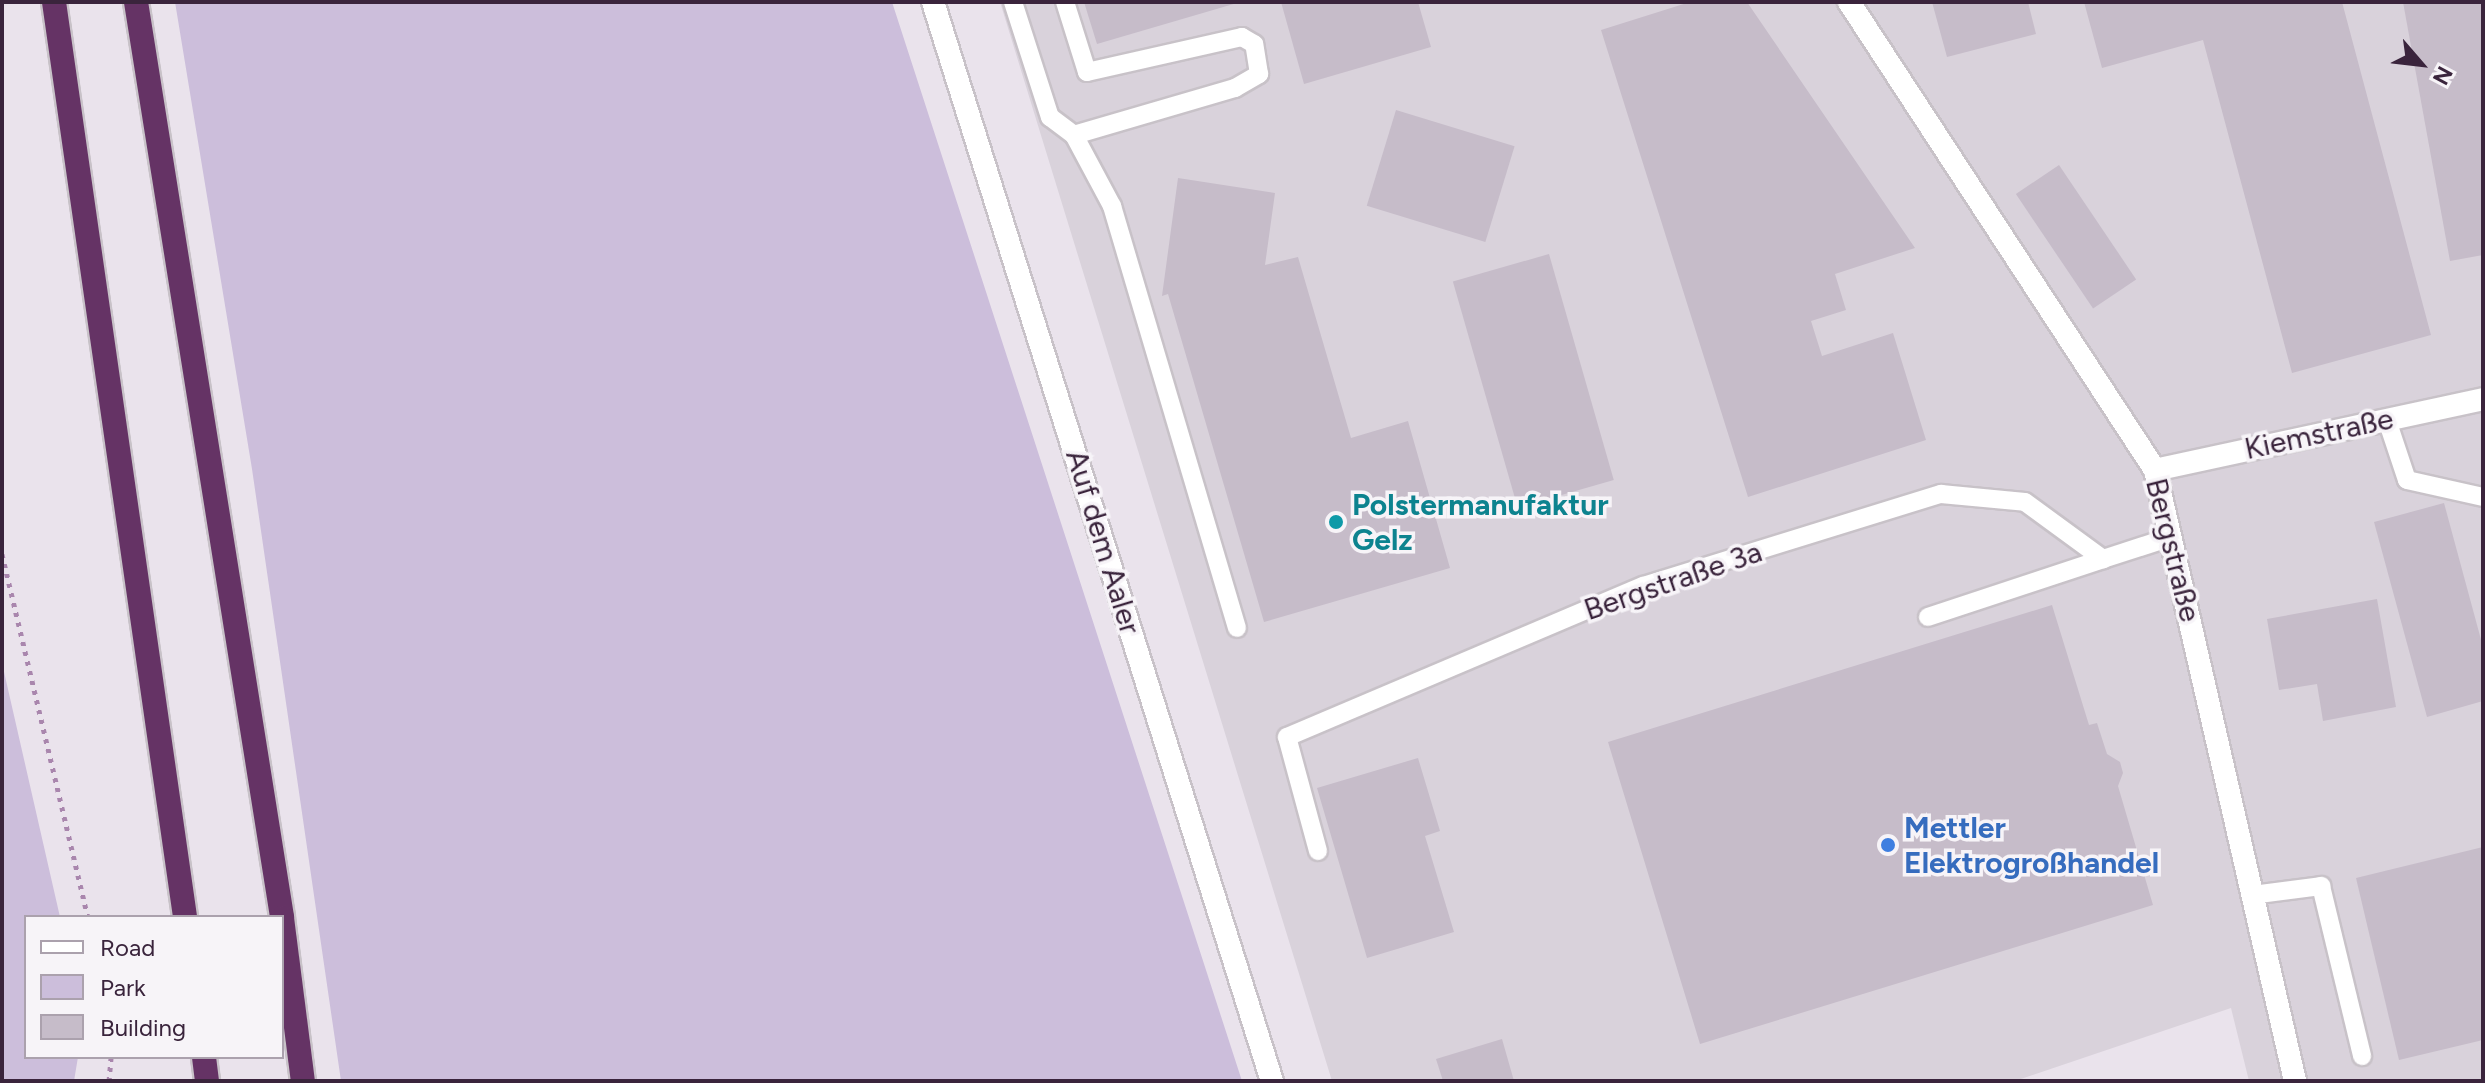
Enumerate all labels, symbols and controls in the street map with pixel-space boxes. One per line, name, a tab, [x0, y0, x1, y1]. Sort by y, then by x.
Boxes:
north arrow	[2381, 24, 2461, 104]
text: N	[2427, 62, 2459, 89]
street label: Kiemstraße	[2241, 401, 2397, 467]
street label: Auf dem Aaler	[1058, 445, 1148, 639]
street label: Bergstraße	[2138, 475, 2208, 625]
place label: Polstermanufaktur Gelz	[1352, 487, 1609, 558]
marker: Polstermanufaktur Gelz	[1327, 513, 1345, 531]
street label: Bergstraße 3a	[1579, 534, 1767, 628]
place label: Mettler Elektrogroßhandel	[1904, 810, 2159, 880]
marker: Mettler Elektrogroßhandel	[1879, 836, 1897, 854]
legend	[24, 915, 284, 1059]
text: Road	[100, 933, 155, 962]
text: Park	[100, 973, 146, 1002]
text: Building	[100, 1013, 186, 1042]

